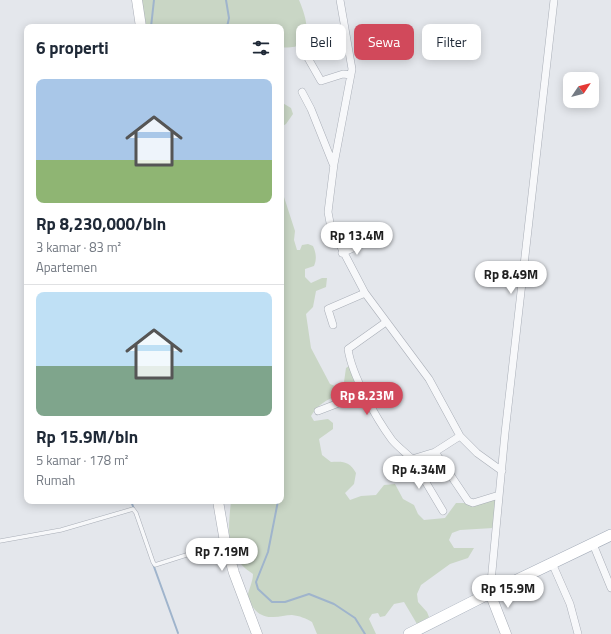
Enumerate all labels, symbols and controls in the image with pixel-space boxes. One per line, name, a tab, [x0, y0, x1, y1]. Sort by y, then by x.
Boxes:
chip: Beli	[296, 24, 346, 60]
chip: Sewa	[354, 24, 414, 60]
chip: Filter	[422, 24, 481, 60]
text: 6 properti	[36, 35, 109, 61]
icon: filters	[250, 37, 272, 59]
north arrow	[563, 72, 599, 108]
map controls	[563, 72, 599, 108]
icon: home	[118, 105, 190, 177]
text: Rp 8,230,000/bln	[36, 211, 166, 237]
pin: Rp 13.4M	[316, 222, 398, 256]
text: Rp 13.4M	[330, 225, 384, 245]
text: 3 kamar · 83 m²	[36, 237, 121, 257]
text: Apartemen	[36, 257, 97, 277]
pin: Rp 8.49M	[470, 261, 552, 295]
text: Rp 8.49M	[484, 264, 538, 284]
icon: home	[118, 318, 190, 390]
pin: Rp 8.23M	[326, 382, 408, 416]
text: Rp 8.23M	[340, 385, 394, 405]
text: Rp 15.9M/bln	[36, 424, 138, 450]
text: 5 kamar · 178 m²	[36, 450, 128, 470]
pin: Rp 4.34M	[378, 456, 460, 490]
text: Rp 4.34M	[392, 459, 446, 479]
text: Rumah	[36, 470, 75, 490]
pin: Rp 7.19M	[181, 538, 263, 572]
text: Rp 7.19M	[195, 541, 249, 561]
pin: Rp 15.9M	[467, 575, 549, 609]
text: Rp 15.9M	[481, 578, 535, 598]

